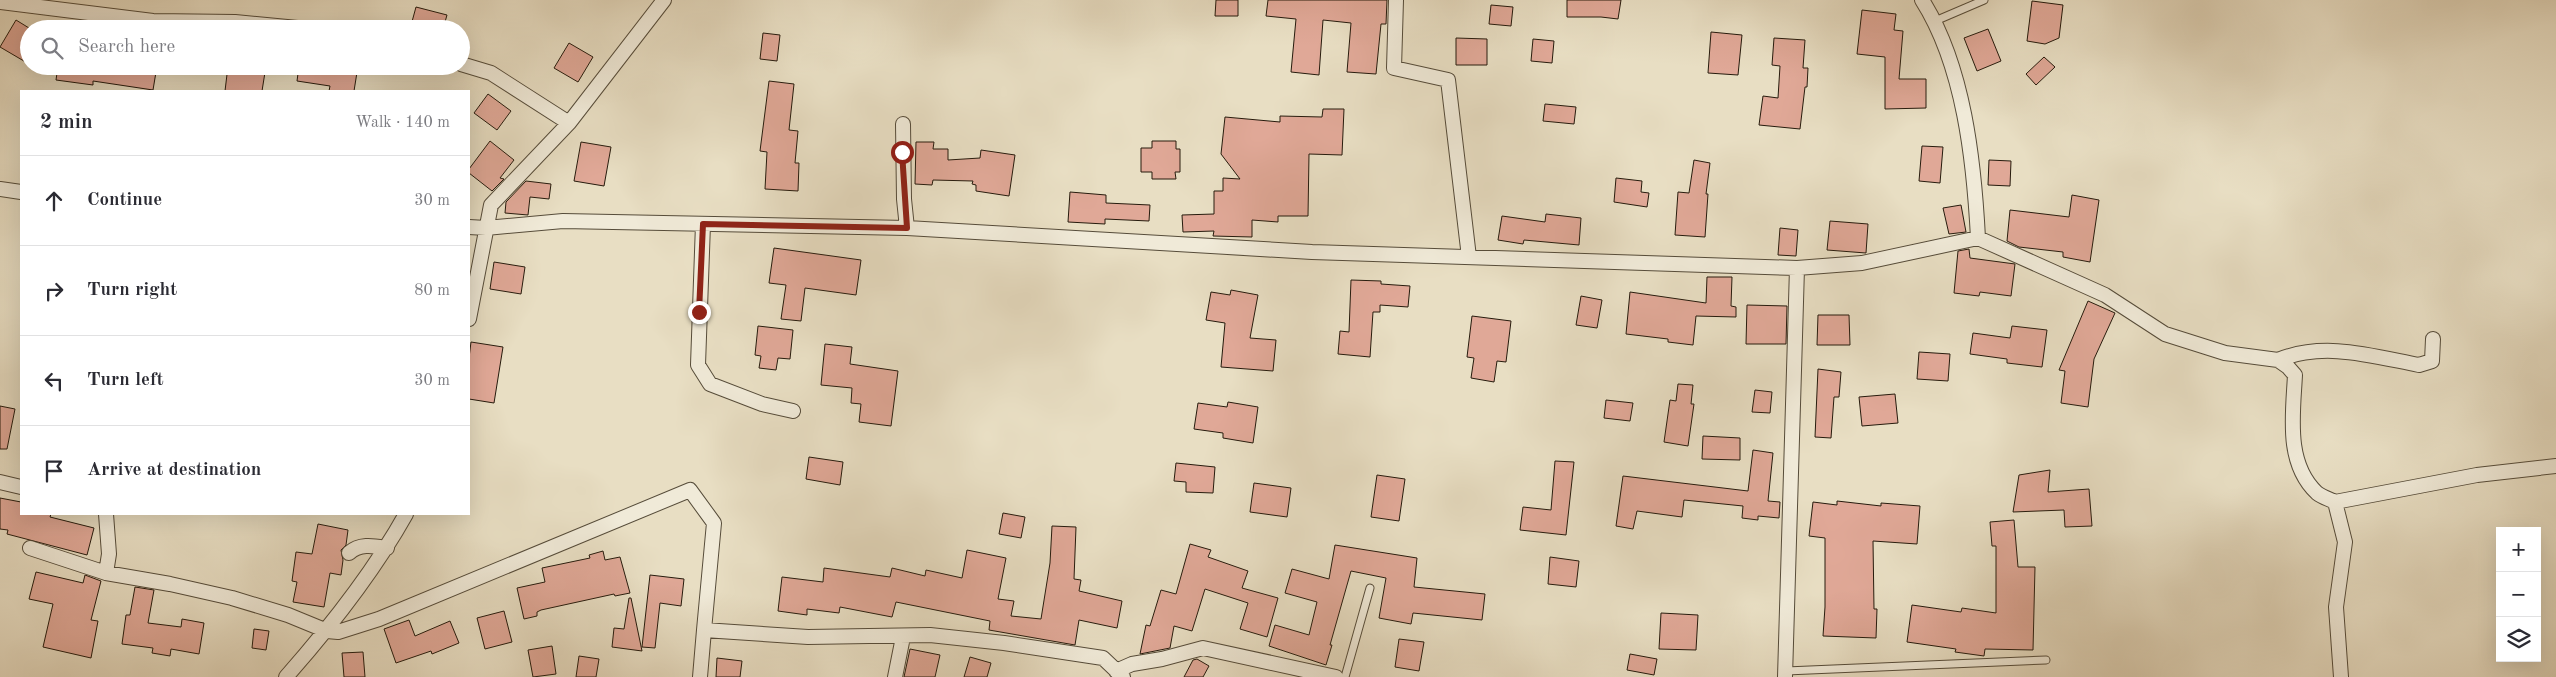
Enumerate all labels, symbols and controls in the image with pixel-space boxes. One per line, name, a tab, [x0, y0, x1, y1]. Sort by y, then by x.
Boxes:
search box	[20, 20, 470, 75]
icon: search	[38, 34, 66, 62]
text: Search here	[78, 38, 175, 57]
text: 2 min	[40, 112, 93, 133]
text: Walk · 140 m	[355, 115, 450, 131]
route start	[891, 141, 914, 164]
icon: ahead	[40, 187, 68, 215]
text: Continue	[87, 191, 162, 210]
text: 30 m	[414, 193, 450, 209]
icon: right	[40, 277, 68, 305]
text: Turn right	[87, 281, 177, 300]
text: 80 m	[414, 283, 450, 299]
route end	[688, 301, 711, 324]
icon: left	[40, 367, 68, 395]
text: Turn left	[87, 371, 164, 390]
text: 30 m	[414, 373, 450, 389]
icon: arrive	[40, 457, 68, 485]
text: Arrive at destination	[87, 461, 261, 480]
map controls	[2496, 527, 2541, 662]
button: +	[2496, 527, 2541, 572]
button: −	[2496, 572, 2541, 617]
button: layers	[2496, 617, 2541, 662]

